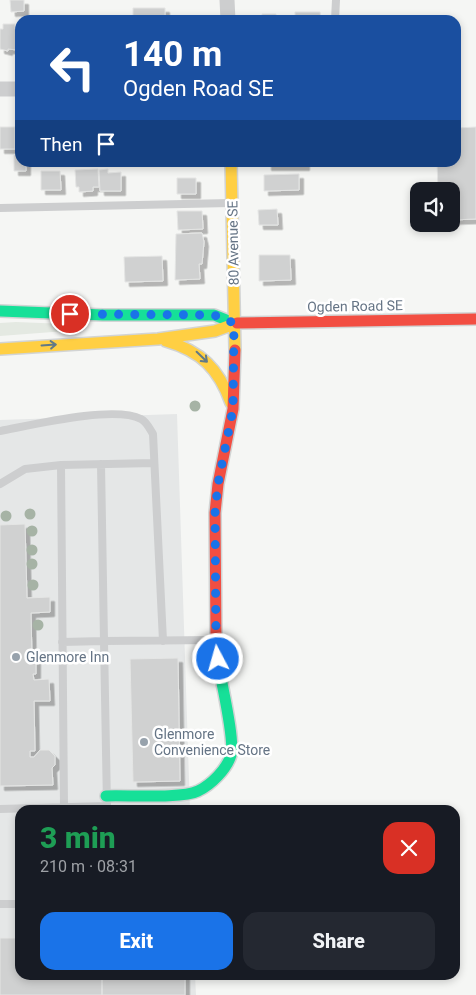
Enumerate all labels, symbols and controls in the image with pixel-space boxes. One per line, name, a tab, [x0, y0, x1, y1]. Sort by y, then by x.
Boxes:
text: 140 m	[123, 34, 222, 75]
icon: left	[40, 35, 105, 100]
text: Ogden Road SE	[123, 76, 274, 101]
icon: arrive	[92, 130, 120, 158]
text: Then	[40, 133, 82, 156]
map controls	[410, 182, 460, 232]
button: sound	[410, 182, 460, 232]
street label: 80 Avenue SE	[224, 200, 242, 286]
pin	[49, 293, 91, 335]
street label: Ogden Road SE	[307, 297, 403, 315]
icon: arrive	[56, 300, 84, 328]
one-way arrow	[40, 340, 56, 350]
one-way arrow	[196, 350, 208, 362]
position arrow	[191, 632, 243, 684]
place label: Glenmore Inn	[26, 649, 109, 665]
marker: Glenmore Inn	[10, 651, 22, 663]
place label: Glenmore Convenience Store	[154, 726, 270, 758]
marker: Glenmore Convenience Store	[138, 736, 150, 748]
text: 3 min	[40, 820, 116, 855]
button: close	[383, 822, 435, 874]
text: 210 m · 08:31	[40, 857, 137, 876]
button: Exit	[40, 912, 233, 970]
button: Share	[243, 912, 435, 970]

